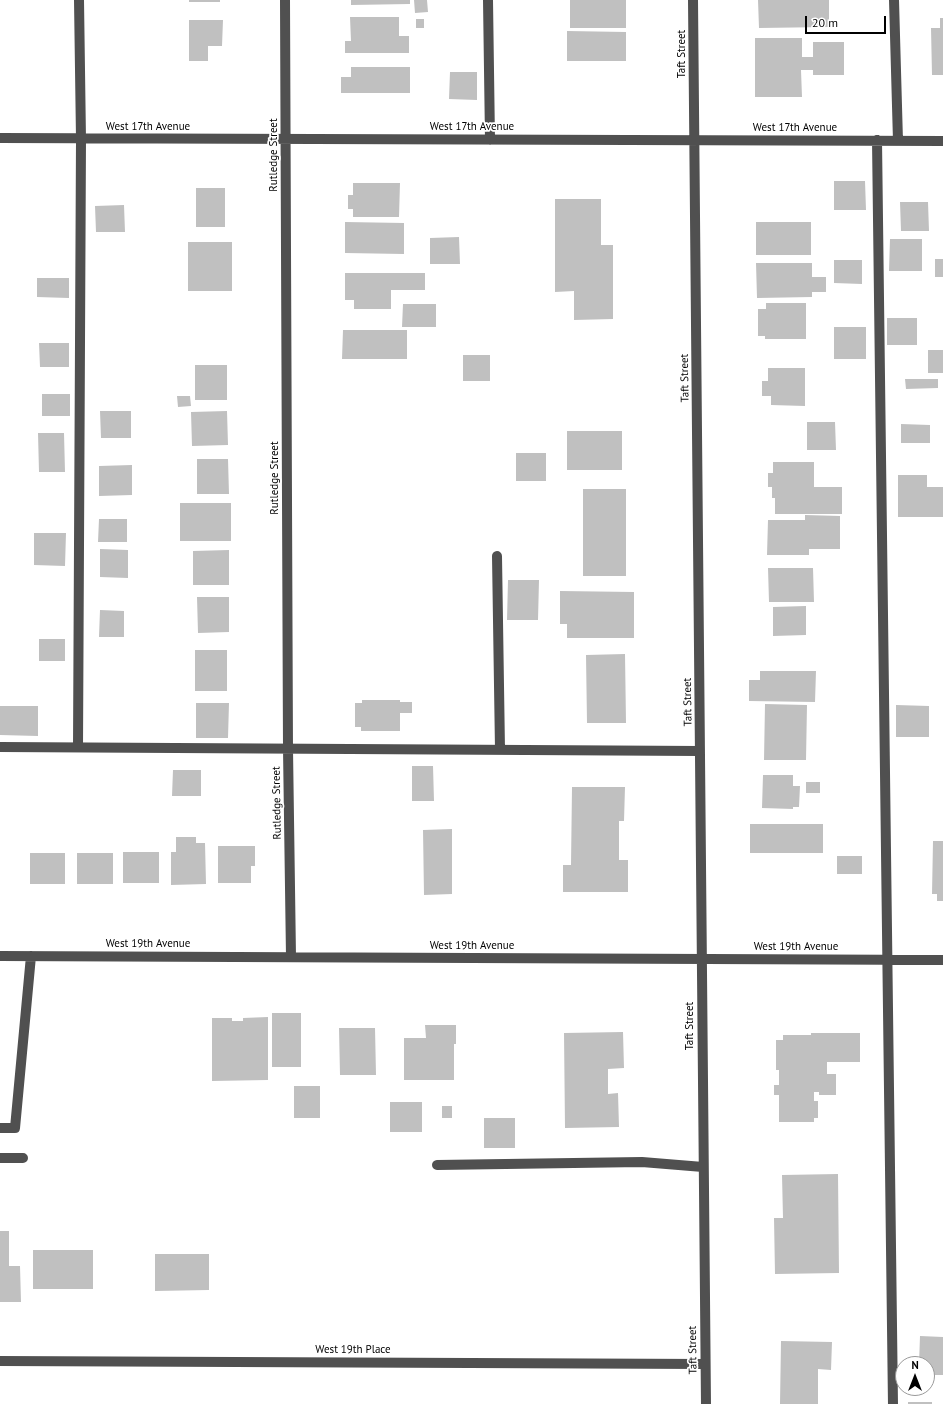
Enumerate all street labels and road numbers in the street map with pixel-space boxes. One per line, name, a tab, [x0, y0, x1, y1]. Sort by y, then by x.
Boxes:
street label: Taft Street	[675, 30, 689, 78]
street label: Rutledge Street	[267, 118, 281, 192]
street label: West 17th Avenue	[106, 120, 190, 134]
street label: West 17th Avenue	[430, 120, 514, 134]
street label: West 17th Avenue	[753, 121, 837, 135]
street label: Taft Street	[678, 354, 692, 402]
street label: Rutledge Street	[268, 441, 282, 515]
street label: Taft Street	[681, 678, 695, 726]
street label: Rutledge Street	[270, 766, 284, 840]
street label: West 19th Avenue	[106, 937, 190, 951]
street label: West 19th Avenue	[430, 939, 514, 953]
street label: West 19th Avenue	[754, 940, 838, 954]
street label: Taft Street	[683, 1002, 697, 1050]
street label: Taft Street	[686, 1326, 700, 1374]
street label: West 19th Place	[315, 1343, 391, 1357]

